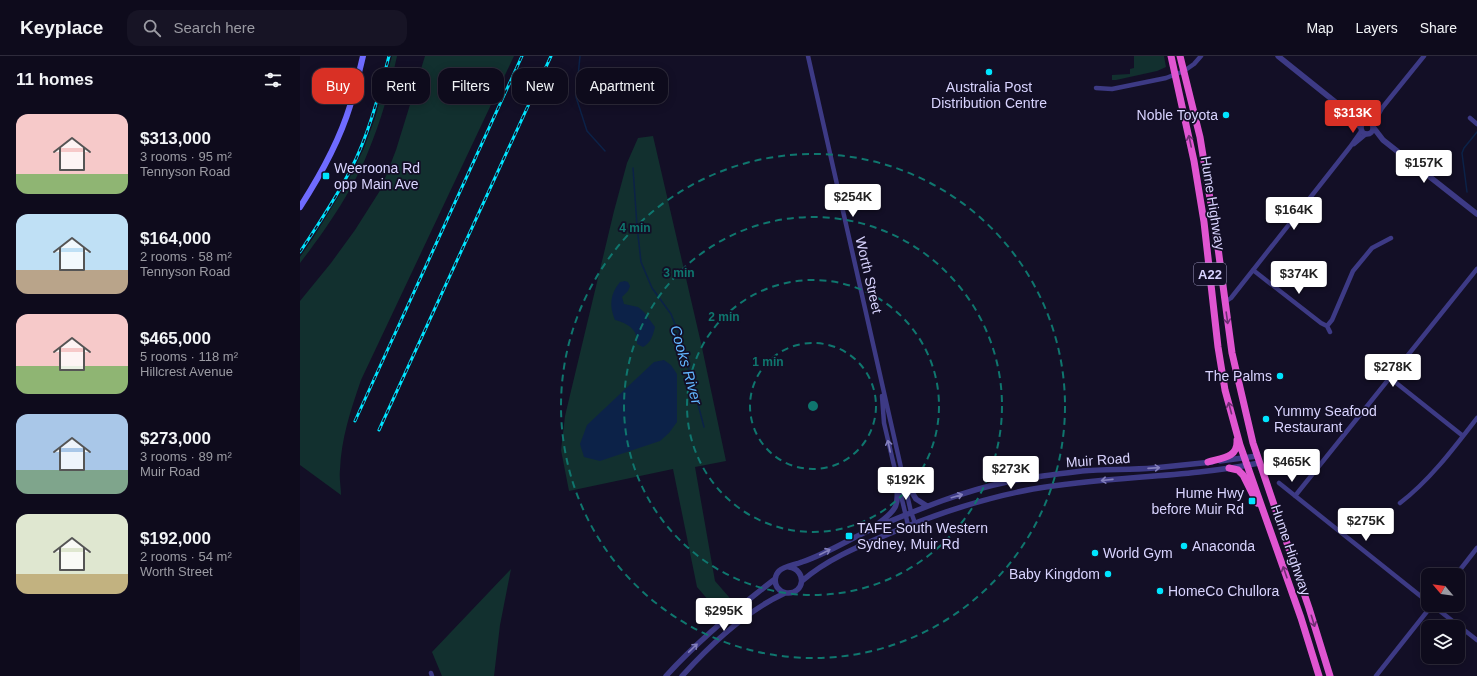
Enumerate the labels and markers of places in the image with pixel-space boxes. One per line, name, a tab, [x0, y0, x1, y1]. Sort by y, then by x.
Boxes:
marker: Australia Post Distribution Centre	[984, 67, 994, 77]
place label: Australia Post Distribution Centre	[931, 79, 1047, 111]
pin: $313K	[1325, 100, 1381, 134]
place label: Noble Toyota	[1137, 107, 1218, 123]
marker: Noble Toyota	[1221, 110, 1231, 120]
pin: $157K	[1396, 150, 1452, 184]
place label: Weeroona Rd opp Main Ave	[334, 160, 420, 192]
marker: Weeroona Rd opp Main Ave	[321, 171, 331, 181]
pin: $254K	[825, 184, 881, 218]
pin: $164K	[1266, 197, 1322, 231]
pin: $374K	[1271, 261, 1327, 295]
pin: $278K	[1365, 354, 1421, 388]
place label: The Palms	[1205, 368, 1272, 384]
marker: The Palms	[1275, 371, 1285, 381]
centre of rings	[806, 399, 820, 413]
place label: Yummy Seafood Restaurant	[1274, 403, 1377, 435]
marker: Yummy Seafood Restaurant	[1261, 414, 1271, 424]
pin: $465K	[1264, 449, 1320, 483]
pin: $273K	[983, 456, 1039, 490]
pin: $192K	[878, 467, 934, 501]
place label: Hume Hwy before Muir Rd	[1151, 485, 1244, 517]
marker: Hume Hwy before Muir Rd	[1247, 496, 1257, 506]
pin: $275K	[1338, 508, 1394, 542]
place label: TAFE South Western Sydney, Muir Rd	[857, 520, 988, 552]
marker: TAFE South Western Sydney, Muir Rd	[844, 531, 854, 541]
place label: Anaconda	[1192, 538, 1255, 554]
marker: Anaconda	[1179, 541, 1189, 551]
place label: World Gym	[1103, 545, 1173, 561]
marker: World Gym	[1090, 548, 1100, 558]
place label: Baby Kingdom	[1009, 566, 1100, 582]
marker: Baby Kingdom	[1103, 569, 1113, 579]
place label: HomeCo Chullora	[1168, 583, 1279, 599]
marker: HomeCo Chullora	[1155, 586, 1165, 596]
pin: $295K	[696, 598, 752, 632]

